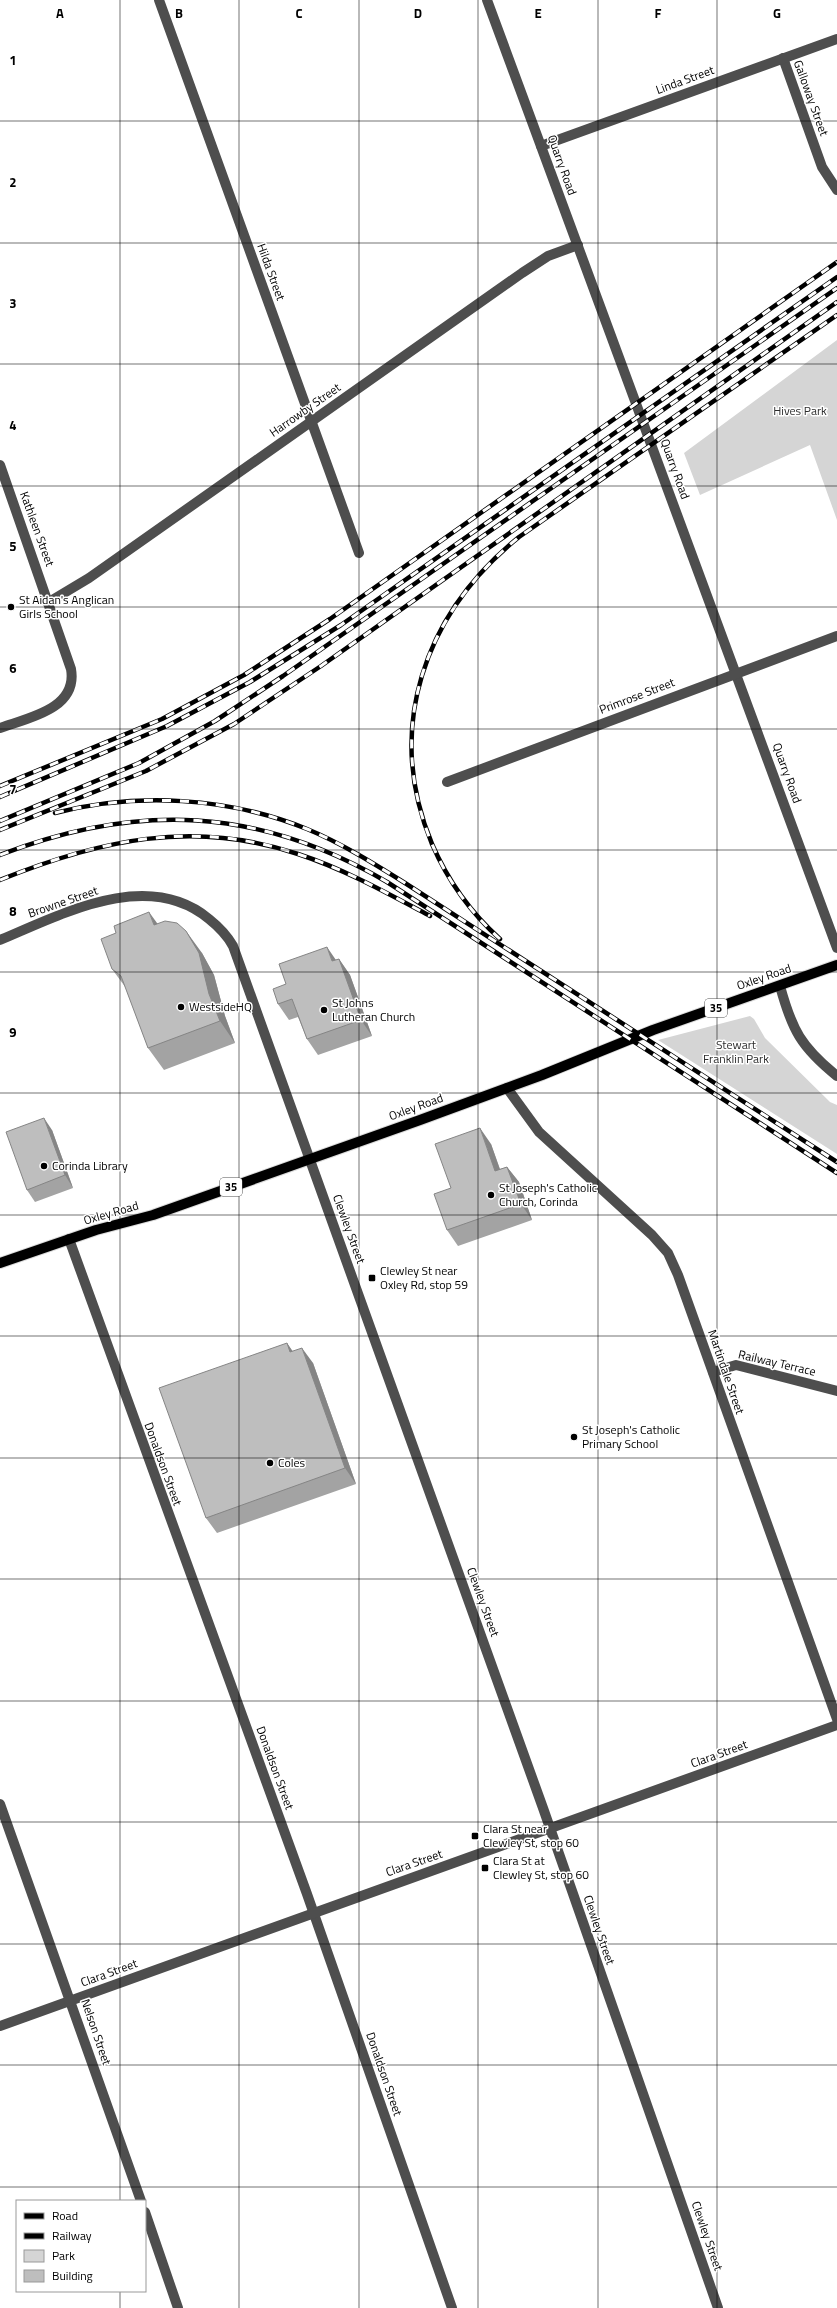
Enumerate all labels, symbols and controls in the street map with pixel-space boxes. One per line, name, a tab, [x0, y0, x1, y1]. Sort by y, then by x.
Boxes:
text: A	[56, 3, 64, 23]
text: B	[175, 3, 183, 23]
text: C	[295, 3, 303, 23]
text: D	[414, 3, 422, 23]
text: E	[534, 3, 542, 23]
text: F	[655, 3, 662, 23]
text: G	[773, 3, 781, 23]
text: 1	[9, 50, 17, 70]
street label: Galloway Street	[789, 57, 834, 139]
street label: Linda Street	[653, 60, 717, 99]
street label: Quarry Road	[543, 132, 582, 198]
text: 2	[9, 172, 17, 192]
street label: Hilda Street	[252, 241, 291, 304]
text: 3	[9, 293, 17, 313]
street label: Harrowby Street	[265, 377, 345, 441]
park label: Hives Park	[773, 401, 827, 420]
text: 4	[9, 415, 17, 435]
street label: Quarry Road	[656, 436, 695, 502]
street label: Kathleen Street	[15, 489, 60, 570]
text: 5	[9, 536, 17, 556]
place label: St Aidan's Anglican Girls School	[19, 590, 114, 623]
marker: St Aidan's Anglican Girls School	[6, 602, 16, 612]
text: 6	[9, 658, 17, 678]
street label: Primrose Street	[596, 672, 678, 719]
street label: Quarry Road	[768, 740, 807, 806]
text: 7	[9, 779, 17, 799]
street label: Browne Street	[25, 880, 101, 922]
text: 8	[9, 901, 17, 921]
street label: Oxley Road	[734, 958, 794, 995]
place label: St Johns Lutheran Church	[332, 993, 415, 1026]
place label: WestsideHQ	[189, 997, 252, 1016]
road number: 35	[705, 999, 727, 1017]
marker: WestsideHQ	[176, 1002, 186, 1012]
marker: St Johns Lutheran Church	[319, 1005, 329, 1015]
text: 9	[9, 1022, 17, 1042]
park label: Stewart Franklin Park	[703, 1035, 769, 1068]
street label: Oxley Road	[386, 1088, 446, 1125]
place label: Corinda Library	[52, 1156, 128, 1175]
marker: Corinda Library	[39, 1161, 49, 1171]
road number: 35	[220, 1178, 242, 1196]
place label: St Joseph's Catholic Church, Corinda	[499, 1178, 597, 1211]
marker: St Joseph's Catholic Church, Corinda	[486, 1190, 496, 1200]
street label: Clewley Street	[328, 1191, 371, 1267]
street label: Oxley Road	[81, 1196, 141, 1229]
place label: Clewley St near Oxley Rd, stop 59	[380, 1261, 468, 1294]
marker: Clewley St near Oxley Rd, stop 59	[367, 1273, 377, 1283]
street label: Martindale Street	[703, 1327, 750, 1417]
street label: Railway Terrace	[736, 1344, 818, 1381]
street label: Donaldson Street	[140, 1419, 188, 1509]
place label: St Joseph's Catholic Primary School	[582, 1420, 680, 1453]
marker: St Joseph's Catholic Primary School	[569, 1432, 579, 1442]
place label: Coles	[278, 1453, 306, 1472]
marker: Coles	[265, 1458, 275, 1468]
street label: Clewley Street	[462, 1564, 505, 1640]
street label: Donaldson Street	[252, 1723, 300, 1813]
street label: Clara Street	[688, 1734, 751, 1773]
place label: Clara St near Clewley St, stop 60	[483, 1819, 579, 1852]
marker: Clara St near Clewley St, stop 60	[470, 1831, 480, 1841]
street label: Clara Street	[383, 1844, 446, 1881]
place label: Clara St at Clewley St, stop 60	[493, 1851, 589, 1884]
marker: Clara St at Clewley St, stop 60	[480, 1863, 490, 1873]
street label: Clewley Street	[579, 1892, 621, 1968]
street label: Clara Street	[78, 1953, 141, 1992]
street label: Nelson Street	[76, 1996, 117, 2068]
street label: Donaldson Street	[361, 2029, 408, 2119]
street label: Clewley Street	[687, 2198, 729, 2274]
legend	[16, 2200, 146, 2292]
text: Road	[52, 2206, 78, 2225]
text: Railway	[52, 2226, 92, 2245]
text: Park	[52, 2246, 75, 2265]
text: Building	[52, 2266, 93, 2285]

